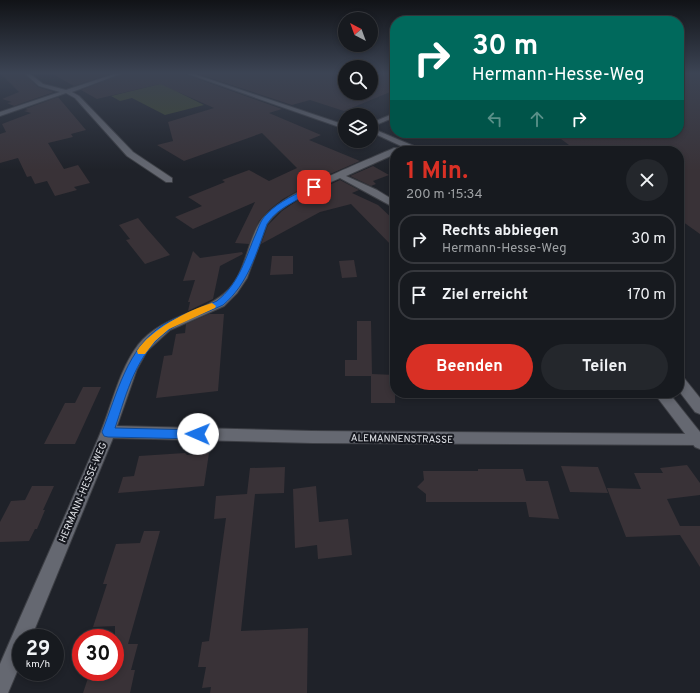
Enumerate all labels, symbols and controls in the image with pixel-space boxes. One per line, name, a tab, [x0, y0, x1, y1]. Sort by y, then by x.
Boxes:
north arrow	[338, 12, 378, 52]
map controls	[338, 12, 378, 148]
text: 30 m	[472, 29, 538, 65]
icon: right	[406, 32, 458, 84]
button: search	[338, 60, 378, 100]
text: Hermann-Hesse-Weg	[472, 64, 644, 87]
button: layers	[338, 108, 378, 148]
icon: left	[484, 108, 506, 130]
icon: ahead	[526, 108, 548, 130]
icon: right	[568, 108, 590, 130]
text: 1 Min.	[406, 157, 468, 187]
button: close	[626, 159, 668, 201]
pin	[297, 170, 331, 204]
icon: arrive	[303, 176, 325, 198]
text: 200 m · 15:34	[406, 187, 482, 203]
text: Rechts abbiegen	[442, 222, 559, 241]
icon: right	[408, 228, 430, 250]
text: 30 m	[631, 230, 666, 249]
text: Hermann-Hesse-Weg	[442, 241, 567, 257]
icon: arrive	[408, 284, 430, 306]
text: Ziel erreicht	[442, 286, 528, 305]
text: 170 m	[627, 286, 666, 305]
button: Beenden	[406, 344, 533, 390]
button: Teilen	[541, 344, 668, 390]
position arrow	[177, 413, 219, 455]
street label: ALEMANNENSTRASSE	[351, 432, 453, 447]
street label: HERMANN-HESSE-WEG	[56, 440, 110, 545]
speed limit sign: 30	[72, 629, 124, 681]
text: 29	[26, 637, 50, 663]
text: km/h	[26, 658, 50, 671]

